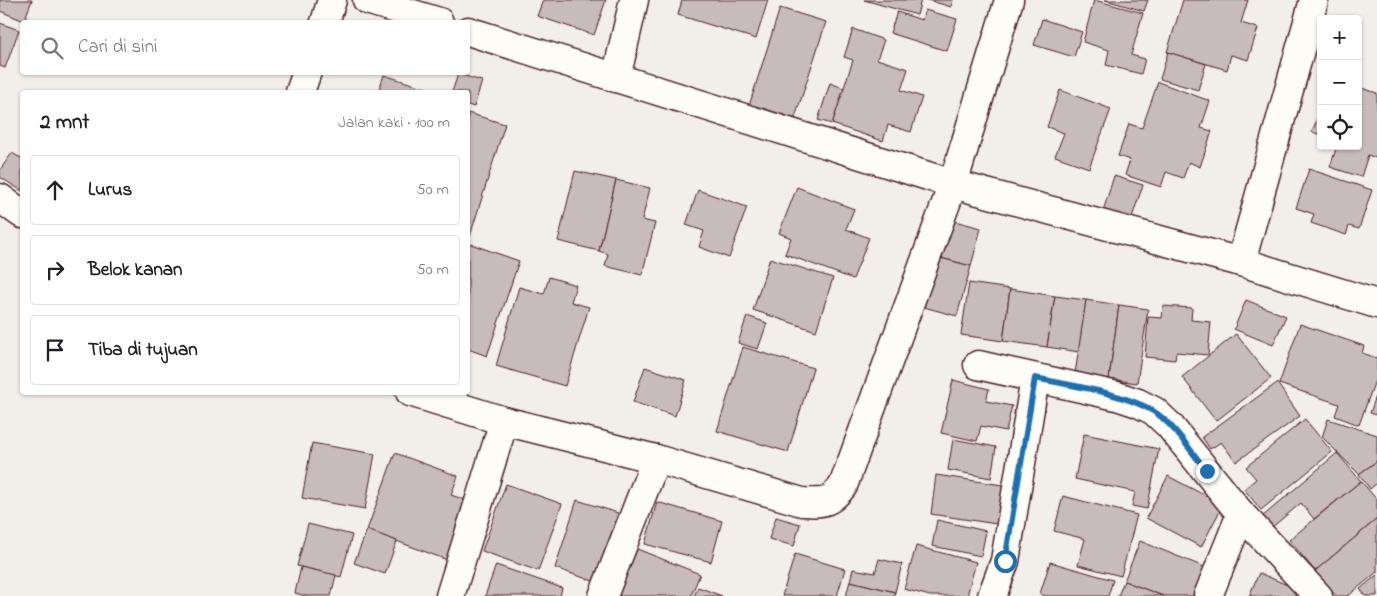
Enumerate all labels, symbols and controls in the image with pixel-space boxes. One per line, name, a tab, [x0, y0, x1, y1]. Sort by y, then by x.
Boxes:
map controls	[1317, 15, 1362, 150]
button: +	[1317, 15, 1362, 60]
search box	[20, 20, 470, 75]
icon: search	[38, 34, 66, 62]
text: Cari di sini	[78, 34, 157, 61]
button: −	[1317, 60, 1362, 105]
button: locate	[1317, 105, 1362, 150]
text: 2 mnt	[40, 108, 89, 138]
text: Jalan kaki · 100 m	[338, 111, 450, 135]
icon: ahead	[41, 176, 69, 204]
text: Lurus	[88, 177, 132, 204]
text: 50 m	[417, 178, 449, 202]
icon: right	[41, 256, 69, 284]
text: Belok kanan	[88, 257, 182, 284]
text: 50 m	[417, 258, 449, 282]
icon: arrive	[41, 336, 69, 364]
text: Tiba di tujuan	[88, 337, 198, 364]
route end	[1196, 460, 1219, 483]
route start	[994, 550, 1017, 573]

